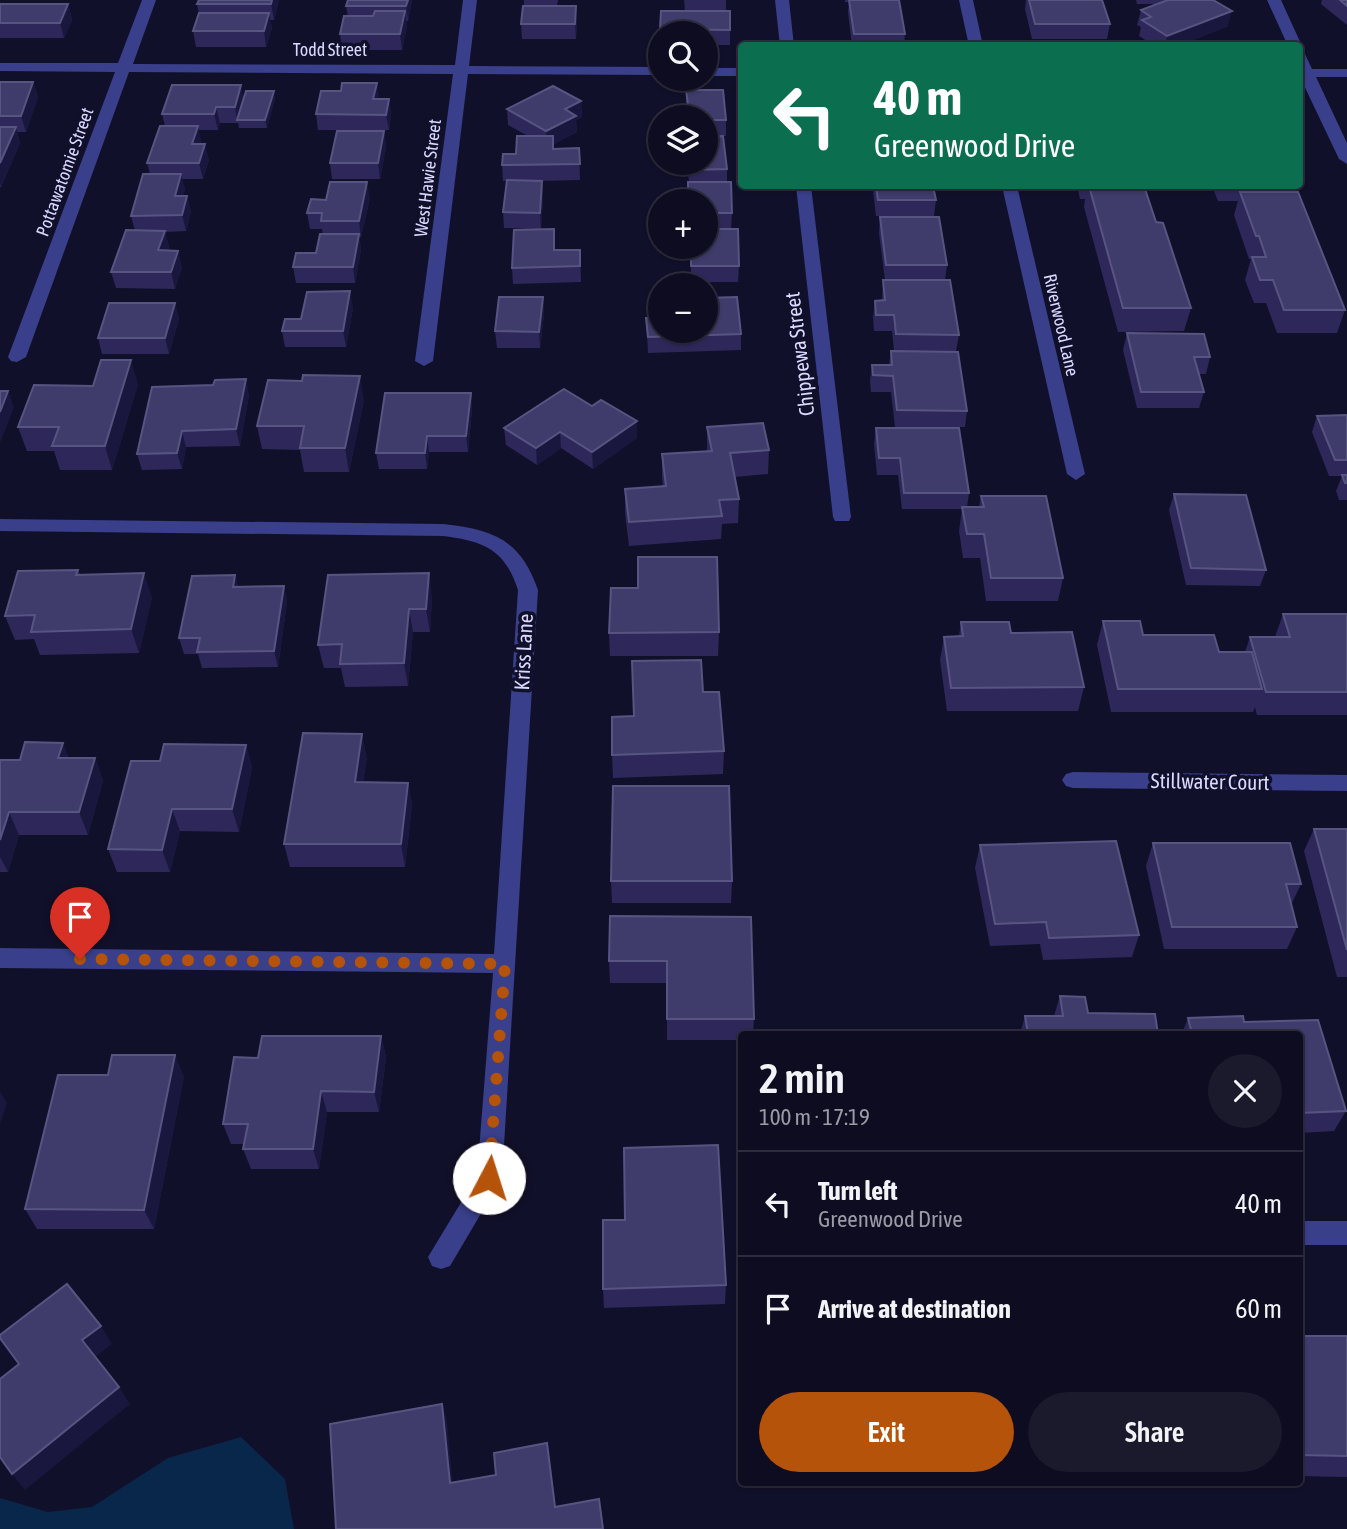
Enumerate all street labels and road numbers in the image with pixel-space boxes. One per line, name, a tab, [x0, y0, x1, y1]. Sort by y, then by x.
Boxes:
street label: Todd Street	[293, 39, 367, 60]
street label: Pottawatomie Street	[31, 105, 98, 239]
street label: West Hawie Street	[410, 118, 445, 238]
street label: Riverwood Lane	[1039, 272, 1083, 378]
street label: Chippewa Street	[779, 291, 819, 417]
street label: Kriss Lane	[509, 613, 537, 691]
street label: Stillwater Court	[1150, 768, 1270, 794]

